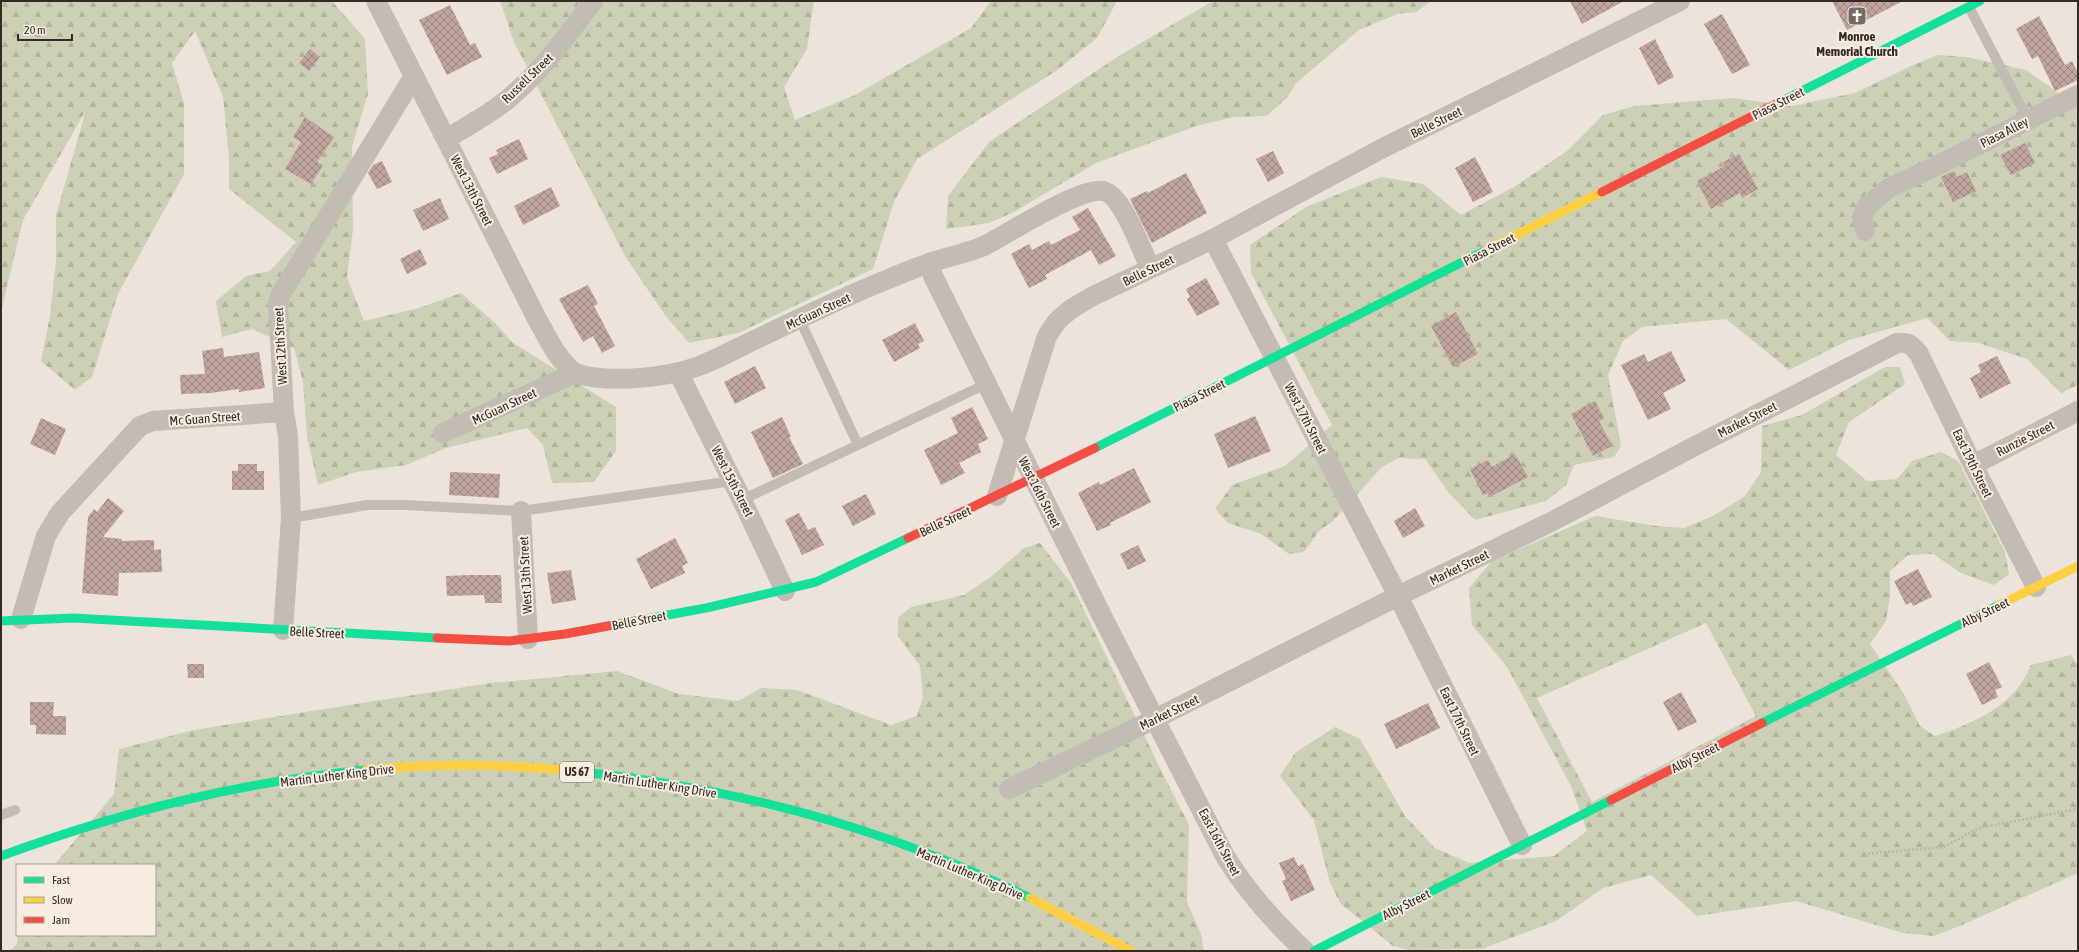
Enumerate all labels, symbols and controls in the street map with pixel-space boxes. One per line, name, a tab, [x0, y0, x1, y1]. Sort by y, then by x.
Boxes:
church icon: Monroe Memorial Church	[1846, 5, 1868, 27]
scale bar	[18, 16, 72, 42]
text: 20 m	[24, 23, 46, 37]
place label: Monroe Memorial Church	[1816, 29, 1898, 59]
street label: Russell Street	[499, 50, 556, 106]
street label: Piasa Street	[1750, 84, 1807, 123]
street label: Belle Street	[1408, 104, 1464, 141]
street label: Piasa Alley	[1978, 114, 2031, 151]
street label: West 13th Street	[447, 152, 496, 228]
street label: Piasa Street	[1461, 230, 1518, 269]
street label: Belle Street	[1120, 252, 1176, 289]
street label: McGuan Street	[784, 290, 853, 333]
street label: West 12th Street	[271, 307, 290, 385]
street label: Piasa Street	[1171, 376, 1228, 415]
street label: West 17th Street	[1281, 380, 1330, 456]
street label: McGuan Street	[470, 385, 539, 428]
street label: Market Street	[1715, 398, 1779, 441]
street label: Mc Guan Street	[169, 409, 241, 428]
street label: Runzie Street	[1994, 417, 2057, 459]
street label: East 19th Street	[1950, 427, 1996, 500]
street label: West 15th Street	[708, 443, 757, 519]
street label: West 16th Street	[1015, 454, 1064, 530]
street label: Belle Street	[917, 503, 974, 540]
street label: West 13th Street	[516, 536, 535, 614]
street label: Market Street	[1427, 547, 1491, 588]
street label: Alby Street	[1959, 594, 2012, 630]
street label: Belle Street	[611, 608, 668, 633]
street label: Belle Street	[289, 624, 345, 641]
street label: East 17th Street	[1437, 685, 1483, 758]
street label: Market Street	[1137, 692, 1201, 733]
street label: Alby Street	[1669, 739, 1722, 776]
street label: Martin Luther King Drive	[279, 761, 395, 790]
road number: US 67	[560, 762, 594, 782]
street label: Martin Luther King Drive	[602, 768, 718, 801]
street label: East 16th Street	[1195, 806, 1244, 879]
street label: Martin Luther King Drive	[914, 844, 1025, 903]
legend	[16, 864, 156, 936]
text: Fast	[52, 873, 70, 887]
street label: Alby Street	[1380, 886, 1433, 923]
text: Slow	[52, 893, 73, 907]
text: Jam	[52, 913, 70, 927]

